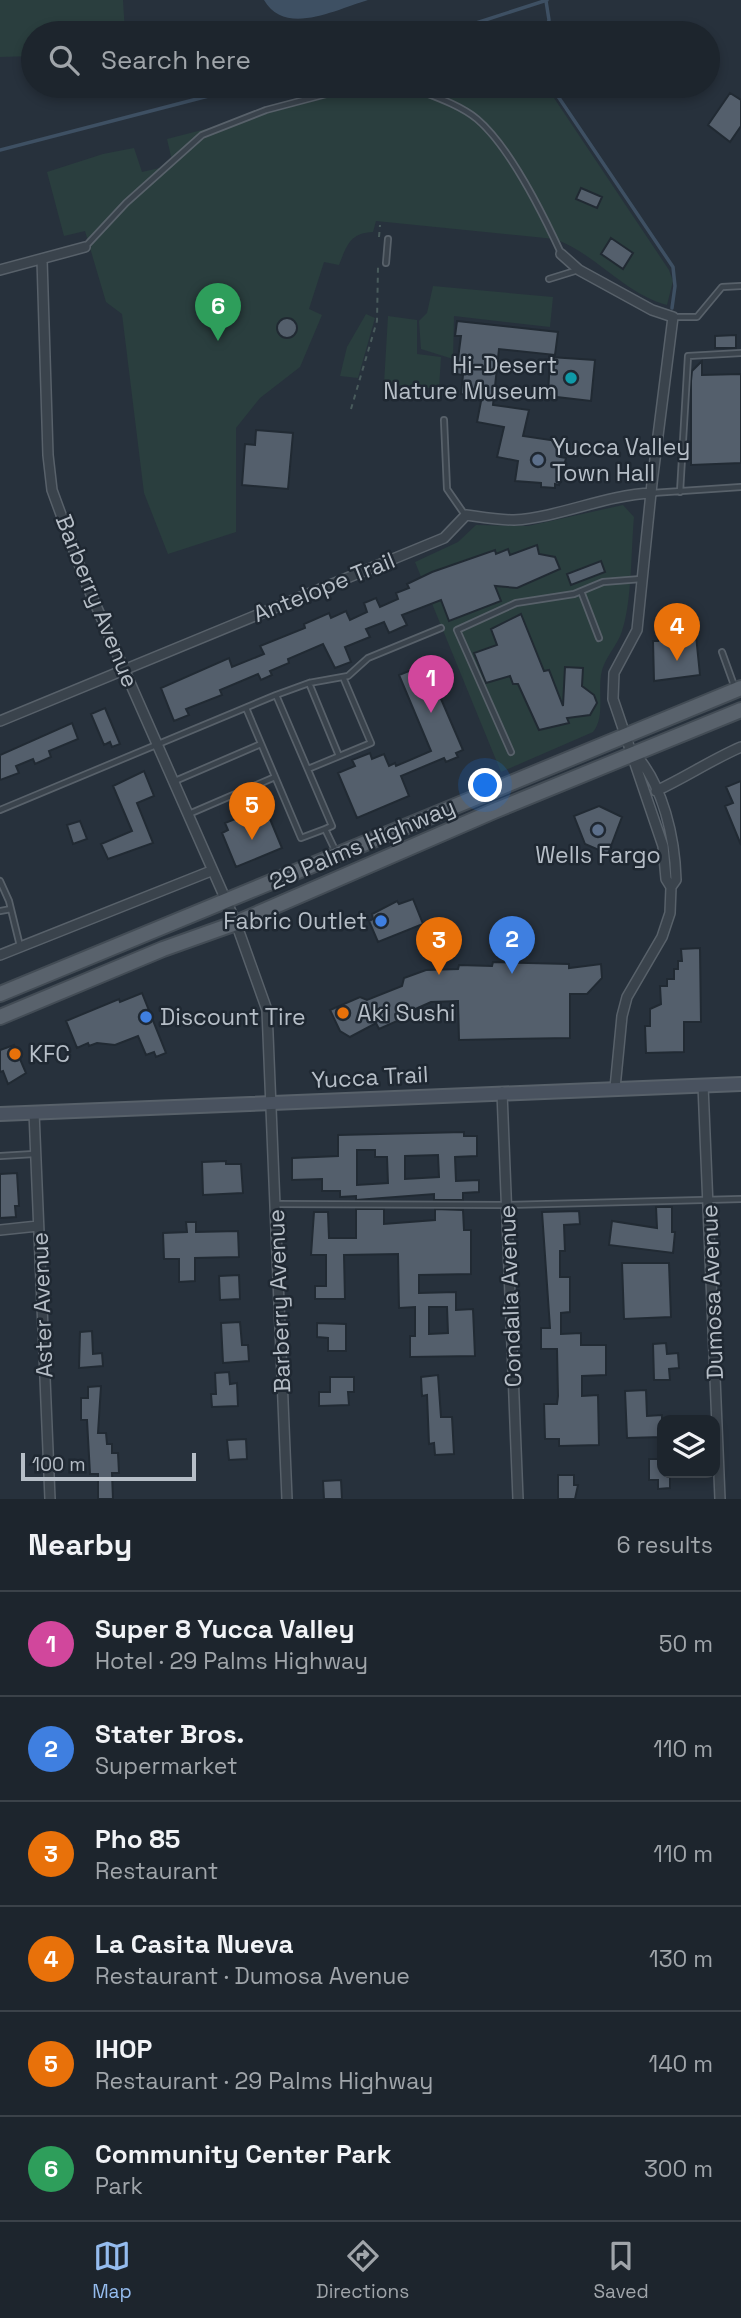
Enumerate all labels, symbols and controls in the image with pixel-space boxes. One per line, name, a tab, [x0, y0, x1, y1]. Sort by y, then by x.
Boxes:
search box	[21, 21, 720, 98]
icon: search	[45, 41, 83, 79]
text: Search here	[101, 43, 251, 77]
pin: 6	[195, 283, 241, 341]
place label: Hi-Desert Nature Museum	[383, 350, 557, 406]
marker: Hi-Desert Nature Museum	[563, 370, 579, 386]
place label: Yucca Valley Town Hall	[552, 432, 690, 488]
marker: Yucca Valley Town Hall	[530, 452, 546, 468]
street label: Barberry Avenue	[49, 510, 145, 692]
street label: Antelope Trail	[249, 545, 399, 629]
pin: 4	[654, 603, 700, 661]
pin: 1	[408, 655, 454, 713]
your location	[468, 768, 502, 802]
pin: 5	[229, 782, 275, 840]
street label: 29 Palms Highway	[265, 791, 459, 897]
marker: Wells Fargo	[590, 822, 606, 838]
place label: Wells Fargo	[535, 840, 661, 870]
place label: Fabric Outlet	[223, 906, 367, 936]
marker: Fabric Outlet	[373, 913, 389, 929]
pin: 2	[489, 916, 535, 974]
pin: 3	[416, 917, 462, 975]
place label: Aki Sushi	[357, 998, 455, 1028]
place label: Discount Tire	[160, 1002, 306, 1032]
marker: Aki Sushi	[335, 1005, 351, 1021]
marker: Discount Tire	[138, 1009, 154, 1025]
place label: KFC	[29, 1039, 70, 1069]
marker: KFC	[7, 1046, 23, 1062]
street label: Yucca Trail	[311, 1059, 429, 1095]
street label: Condalia Avenue	[492, 1204, 528, 1388]
street label: Dumosa Avenue	[694, 1204, 730, 1380]
street label: Barberry Avenue	[261, 1209, 297, 1393]
street label: Aster Avenue	[24, 1232, 60, 1378]
map controls	[657, 1415, 720, 1478]
button: layers	[657, 1415, 720, 1478]
scale bar	[21, 1450, 196, 1482]
text: 100 m	[32, 1452, 86, 1477]
text: Nearby	[28, 1525, 132, 1564]
text: 6 results	[617, 1530, 713, 1560]
text: Super 8 Yucca Valley	[95, 1612, 354, 1646]
text: 1	[46, 1629, 56, 1659]
text: 50 m	[659, 1629, 713, 1659]
text: Hotel · 29 Palms Highway	[95, 1646, 368, 1676]
text: Stater Bros.	[95, 1717, 244, 1751]
text: 2	[44, 1734, 58, 1764]
text: 110 m	[653, 1734, 713, 1764]
text: Supermarket	[95, 1751, 237, 1781]
text: Pho 85	[95, 1822, 180, 1856]
text: 3	[44, 1839, 58, 1869]
text: 110 m	[653, 1839, 713, 1869]
text: Restaurant	[95, 1856, 218, 1886]
text: La Casita Nueva	[95, 1927, 293, 1961]
text: 4	[44, 1944, 58, 1974]
text: 130 m	[649, 1944, 713, 1974]
text: Restaurant · Dumosa Avenue	[95, 1961, 410, 1991]
text: IHOP	[95, 2032, 152, 2066]
text: 5	[44, 2049, 58, 2079]
text: 140 m	[649, 2049, 713, 2079]
text: Restaurant · 29 Palms Highway	[95, 2066, 433, 2096]
text: Community Center Park	[95, 2137, 391, 2171]
text: 6	[44, 2154, 58, 2184]
text: 300 m	[644, 2154, 713, 2184]
text: Park	[95, 2171, 143, 2201]
tab: Map	[92, 2237, 132, 2304]
tab: Directions	[316, 2237, 409, 2304]
tab: Saved	[593, 2237, 649, 2304]

